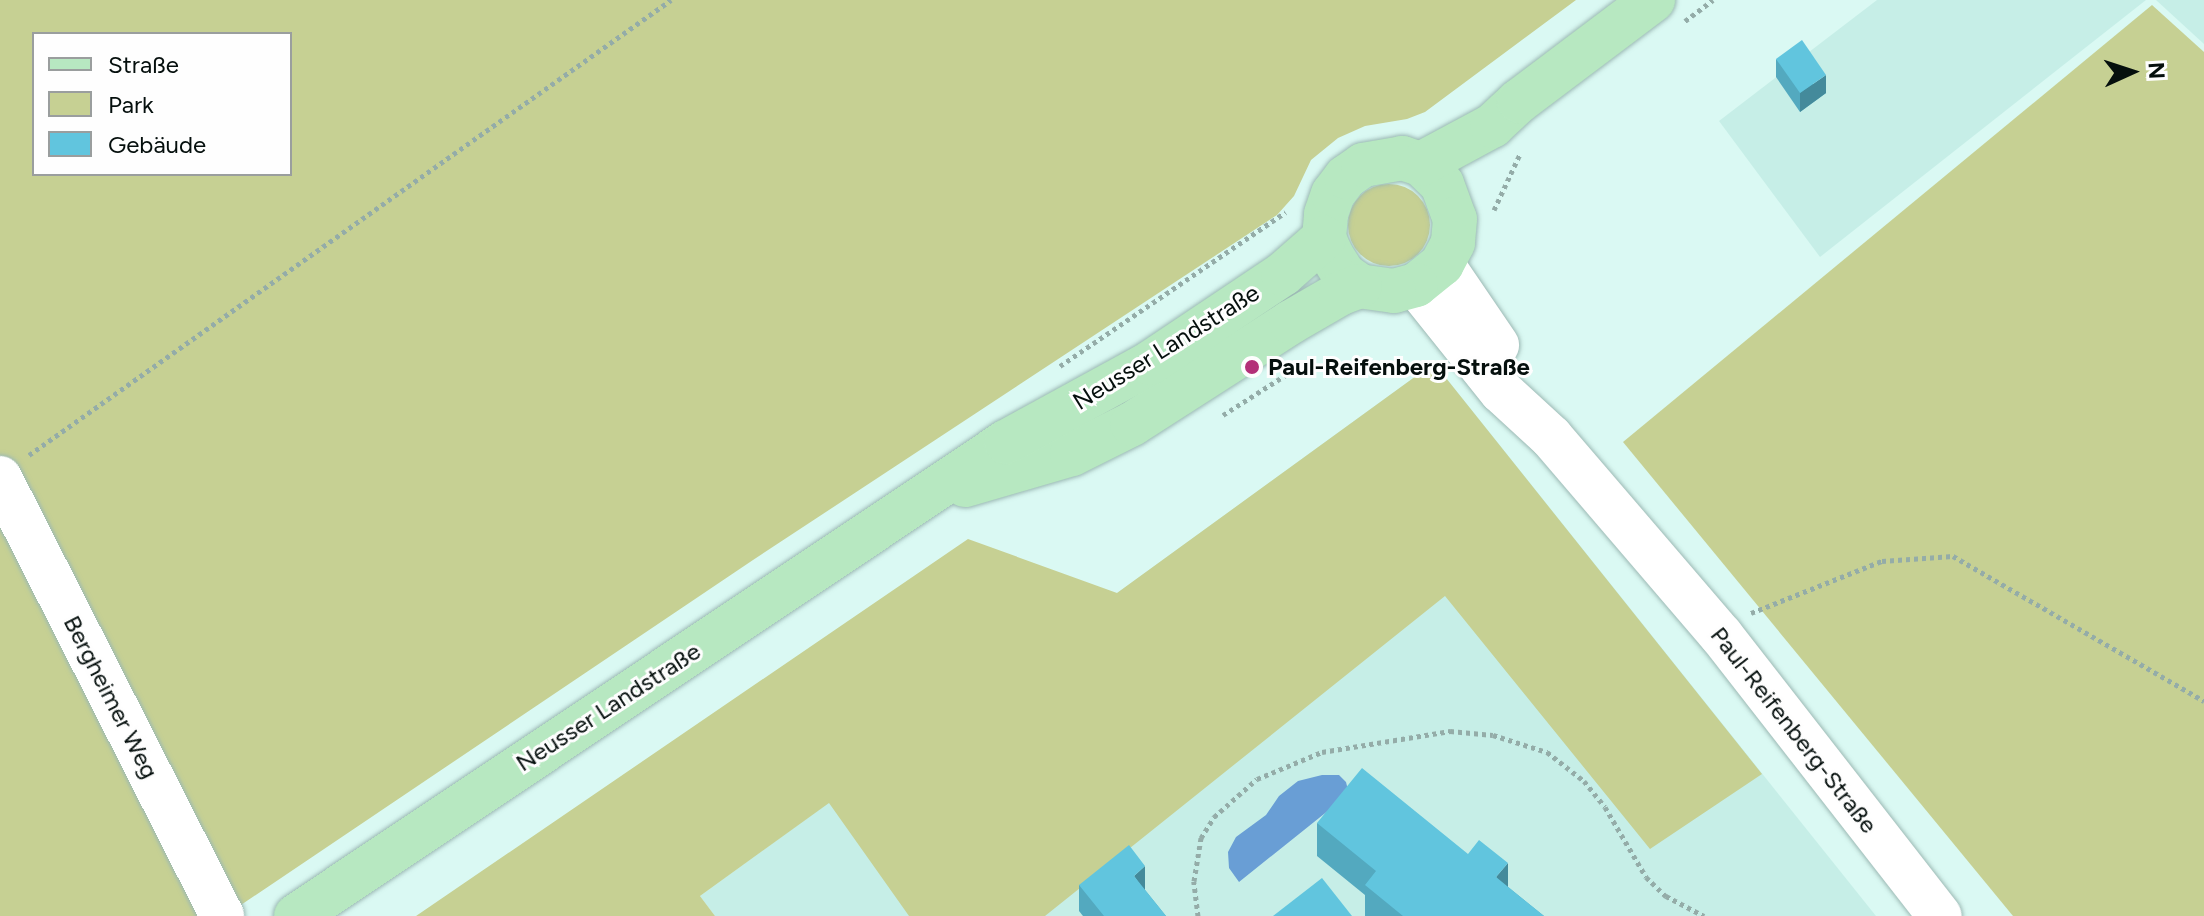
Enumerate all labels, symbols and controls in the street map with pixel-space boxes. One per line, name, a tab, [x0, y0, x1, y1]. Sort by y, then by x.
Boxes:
legend	[32, 32, 292, 176]
north arrow	[2092, 32, 2172, 112]
text: Straße	[108, 50, 179, 79]
text: N	[2143, 62, 2170, 80]
text: Park	[108, 90, 154, 119]
text: Gebäude	[108, 130, 206, 159]
street label: Neusser Landstraße	[1068, 278, 1264, 416]
place label: Paul-Reifenberg-Straße	[1268, 353, 1530, 381]
marker: Paul-Reifenberg-Straße	[1243, 358, 1261, 376]
street label: Bergheimer Weg	[58, 611, 164, 783]
street label: Paul-Reifenberg-Straße	[1705, 621, 1883, 839]
street label: Neusser Landstraße	[510, 637, 706, 777]

